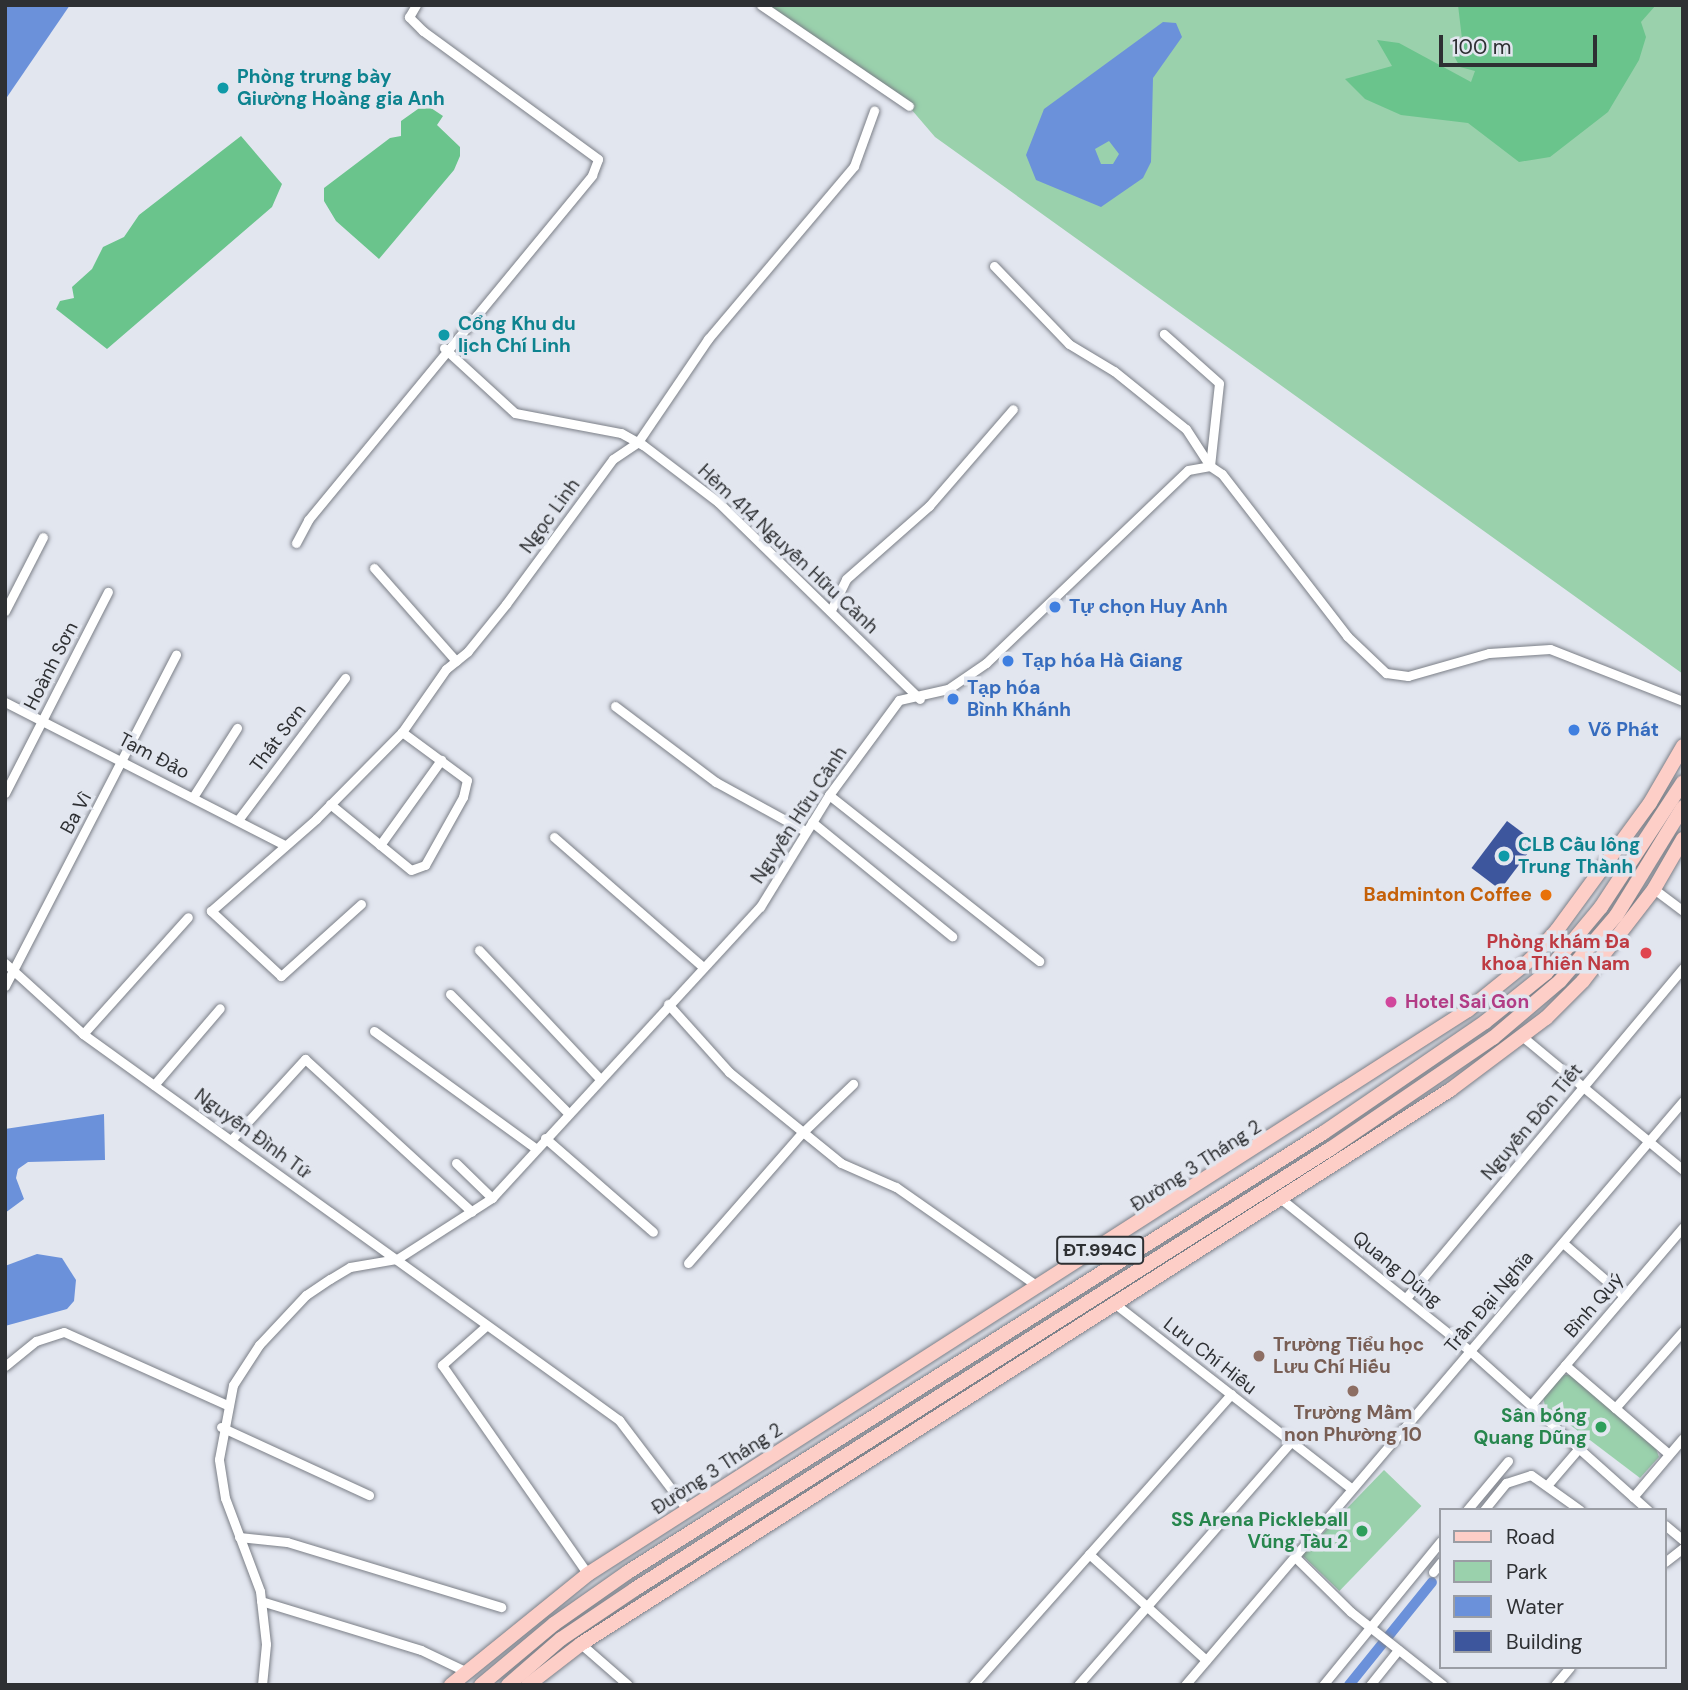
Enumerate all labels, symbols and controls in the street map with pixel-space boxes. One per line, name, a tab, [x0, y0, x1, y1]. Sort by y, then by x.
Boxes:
scale bar	[1443, 21, 1600, 65]
text: 100 m	[1452, 33, 1512, 61]
place label: Phòng trưng bày Giường Hoàng gia Anh	[237, 66, 445, 110]
marker: Phòng trưng bày Giường Hoàng gia Anh	[215, 80, 231, 96]
place label: Cổng Khu du lịch Chí Linh	[458, 313, 576, 357]
marker: Cổng Khu du lịch Chí Linh	[436, 327, 452, 343]
street label: Hẻm 414 Nguyễn Hữu Cảnh	[693, 459, 883, 639]
street label: Ngọc Linh	[515, 474, 585, 558]
place label: Tự chọn Huy Anh	[1069, 596, 1228, 618]
marker: Tự chọn Huy Anh	[1047, 599, 1063, 615]
street label: Hoành Sơn	[19, 618, 83, 714]
place label: Tạp hóa Hà Giang	[1022, 650, 1183, 672]
marker: Tạp hóa Hà Giang	[1000, 653, 1016, 669]
place label: Tạp hóa Bình Khánh	[967, 677, 1071, 721]
marker: Tạp hóa Bình Khánh	[945, 691, 961, 707]
street label: Thất Sơn	[245, 700, 311, 776]
place label: Võ Phát	[1588, 719, 1659, 741]
marker: Võ Phát	[1566, 722, 1582, 738]
street label: Tam Đảo	[115, 728, 193, 784]
street label: Nguyễn Hữu Cảnh	[746, 742, 852, 888]
street label: Ba Vì	[56, 788, 96, 838]
place label: CLB Cầu lông Trung Thành	[1518, 834, 1640, 878]
marker: CLB Cầu lông Trung Thành	[1496, 848, 1512, 864]
place label: Badminton Coffee	[1364, 884, 1532, 906]
marker: Badminton Coffee	[1538, 887, 1554, 903]
place label: Phòng khám Đa khoa Thiên Nam	[1481, 931, 1630, 975]
marker: Phòng khám Đa khoa Thiên Nam	[1636, 943, 1656, 963]
place label: Hotel Sai Gon	[1405, 991, 1529, 1013]
marker: Hotel Sai Gon	[1383, 994, 1399, 1010]
street label: Nguyễn Đôn Tiết	[1477, 1059, 1587, 1185]
street label: Nguyễn Đình Tứ	[190, 1084, 316, 1184]
street label: Đường 3 Tháng 2	[1127, 1115, 1265, 1217]
street label: Quang Dũng	[1348, 1226, 1446, 1312]
road number: ĐT.994C	[1054, 1236, 1146, 1265]
street label: Trần Đại Nghĩa	[1440, 1246, 1538, 1358]
street label: Bình Quý	[1560, 1268, 1628, 1342]
street label: Lưu Chí Hiếu	[1159, 1313, 1261, 1399]
place label: Trường Tiểu học Lưu Chí Hiếu	[1273, 1334, 1424, 1378]
marker: Trường Tiểu học Lưu Chí Hiếu	[1251, 1348, 1267, 1364]
marker: Trường Mầm non Phường 10	[1345, 1383, 1361, 1399]
place label: Trường Mầm non Phường 10	[1284, 1402, 1422, 1446]
place label: Sân bóng Quang Dũng	[1474, 1405, 1587, 1449]
street label: Đường 3 Tháng 2	[648, 1418, 786, 1520]
marker: Sân bóng Quang Dũng	[1593, 1419, 1609, 1435]
legend	[1440, 1508, 1667, 1669]
place label: SS Arena Pickleball Vũng Tàu 2	[1171, 1509, 1348, 1553]
marker: SS Arena Pickleball Vũng Tàu 2	[1354, 1523, 1370, 1539]
text: Road	[1506, 1523, 1555, 1551]
text: Park	[1506, 1558, 1547, 1586]
text: Water	[1506, 1593, 1564, 1621]
text: Building	[1506, 1628, 1582, 1656]

